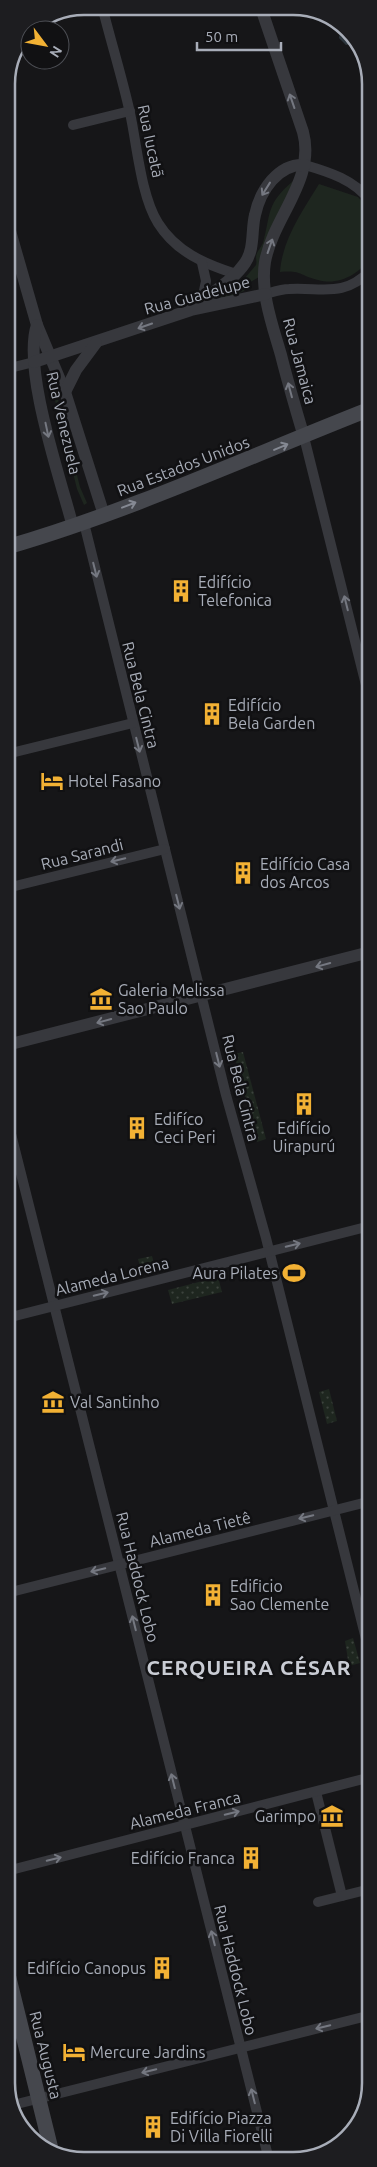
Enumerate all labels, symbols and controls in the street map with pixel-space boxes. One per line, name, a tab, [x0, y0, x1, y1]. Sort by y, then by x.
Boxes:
north arrow	[20, 20, 70, 70]
scale bar	[197, 20, 281, 52]
text: 50 m	[205, 28, 238, 45]
text: N	[46, 43, 66, 61]
one-way arrow	[287, 93, 297, 109]
street label: Rua Iucatã	[134, 103, 168, 179]
one-way arrow	[260, 182, 270, 196]
one-way arrow	[265, 238, 275, 254]
street label: Rua Guadelupe	[142, 272, 252, 318]
street label: Rua Jamaica	[280, 316, 320, 406]
one-way arrow	[138, 322, 154, 331]
street label: Rua Venezuela	[43, 370, 85, 476]
one-way arrow	[285, 382, 295, 398]
one-way arrow	[43, 422, 52, 438]
street label: Rua Estados Unidos	[114, 432, 252, 500]
one-way arrow	[273, 441, 288, 450]
one-way arrow	[121, 500, 136, 510]
one-way arrow	[91, 562, 100, 578]
place label: Edifício Telefonica	[198, 573, 272, 609]
building icon: Edifício Telefonica	[168, 578, 194, 604]
one-way arrow	[341, 596, 350, 612]
street label: Rua Bela Cintra	[119, 640, 163, 750]
place label: Edifício Bela Garden	[228, 696, 315, 732]
building icon: Edifício Bela Garden	[199, 701, 225, 727]
one-way arrow	[134, 737, 144, 753]
hotel icon: Hotel Fasano	[39, 768, 65, 794]
place label: Hotel Fasano	[68, 772, 161, 790]
street label: Rua Sarandi	[39, 835, 125, 873]
place label: Edifício Casa dos Arcos	[260, 855, 350, 891]
one-way arrow	[110, 856, 126, 866]
building icon: Edifício Casa dos Arcos	[230, 860, 256, 886]
one-way arrow	[174, 894, 184, 910]
one-way arrow	[316, 961, 332, 970]
place label: Galeria Melissa Sao Paulo	[118, 981, 225, 1017]
museum icon: Galeria Melissa Sao Paulo	[88, 986, 114, 1012]
one-way arrow	[97, 1017, 113, 1026]
street label: Rua Bela Cintra	[219, 1033, 263, 1143]
one-way arrow	[214, 1052, 223, 1068]
building icon: Edifício Uirapurú	[291, 1091, 317, 1117]
place label: Edifíco Ceci Peri	[154, 1110, 216, 1146]
building icon: Edifíco Ceci Peri	[124, 1115, 150, 1141]
place label: Edifício Uirapurú	[273, 1119, 335, 1155]
one-way arrow	[284, 1240, 300, 1250]
street label: Alameda Lorena	[53, 1253, 171, 1299]
sports icon: Aura Pilates	[281, 1260, 307, 1286]
place label: Aura Pilates	[193, 1264, 278, 1282]
one-way arrow	[93, 1289, 109, 1298]
museum icon: Val Santinho	[40, 1389, 66, 1415]
place label: Val Santinho	[70, 1393, 160, 1411]
street label: Alameda Tietê	[147, 1508, 253, 1550]
street label: Rua Haddock Lobo	[113, 1510, 163, 1644]
one-way arrow	[299, 1513, 315, 1523]
one-way arrow	[90, 1566, 106, 1575]
place label: Edificio Sao Clemente	[230, 1577, 329, 1613]
building icon: Edificio Sao Clemente	[200, 1582, 226, 1608]
one-way arrow	[128, 1615, 138, 1631]
district label: CERQUEIRA CÉSAR	[147, 1655, 351, 1679]
one-way arrow	[168, 1773, 177, 1789]
street label: Alameda Franca	[128, 1787, 242, 1833]
museum icon: Garimpo	[319, 1803, 345, 1829]
place label: Garimpo	[255, 1807, 316, 1825]
one-way arrow	[223, 1808, 239, 1817]
building icon: Edifício Franca	[238, 1845, 264, 1871]
place label: Edifício Franca	[131, 1849, 235, 1867]
one-way arrow	[46, 1853, 62, 1863]
street label: Rua Haddock Lobo	[211, 1903, 261, 2037]
one-way arrow	[208, 1931, 217, 1947]
building icon: Edifício Canopus	[149, 1955, 175, 1981]
place label: Edifício Canopus	[27, 1959, 146, 1977]
street label: Rua Augusta	[26, 2009, 66, 2101]
one-way arrow	[316, 2022, 332, 2032]
hotel icon: Mercure Jardins	[61, 2039, 87, 2065]
place label: Mercure Jardins	[90, 2043, 205, 2061]
one-way arrow	[141, 2067, 157, 2076]
one-way arrow	[247, 2088, 257, 2104]
place label: Edifício Piazza Di Villa Fiorelli	[170, 2109, 273, 2145]
building icon: Edifício Piazza Di Villa Fiorelli	[140, 2114, 166, 2140]

